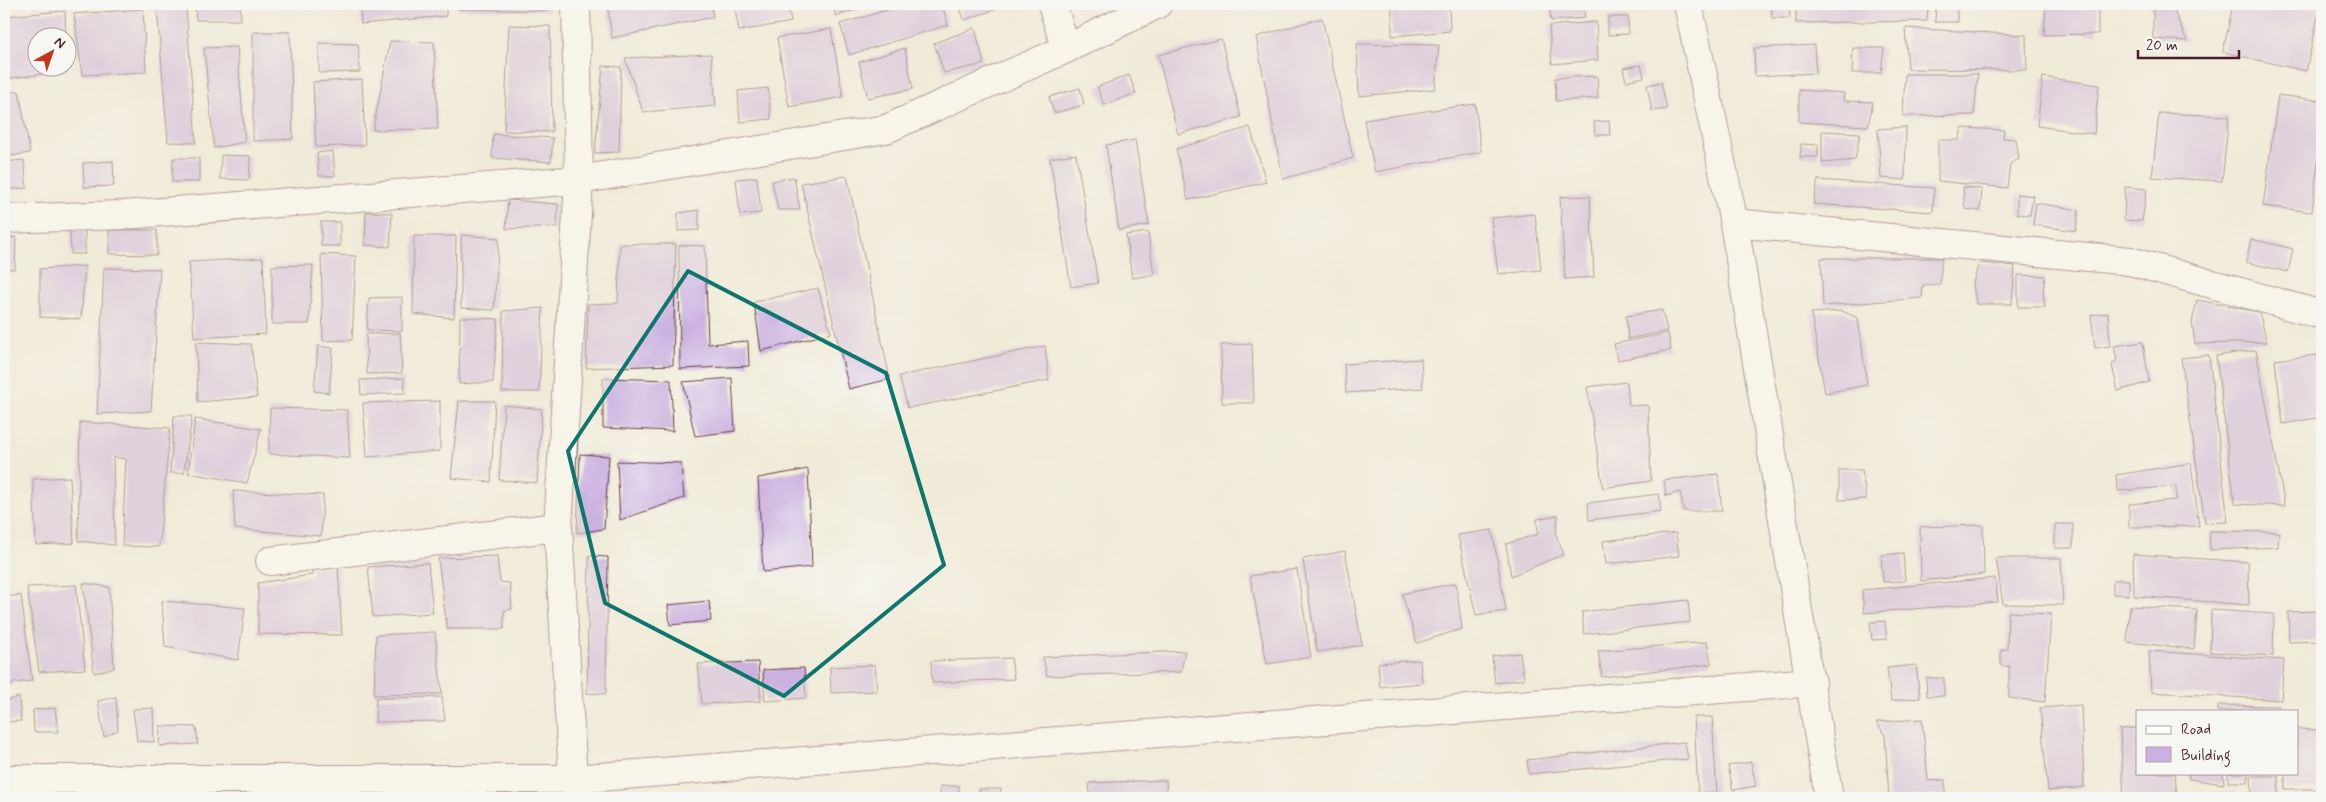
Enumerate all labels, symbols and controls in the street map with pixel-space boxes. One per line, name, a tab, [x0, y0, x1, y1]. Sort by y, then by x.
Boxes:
north arrow	[28, 28, 78, 78]
scale bar	[2138, 28, 2240, 60]
text: N	[50, 33, 69, 53]
text: 20 m	[2146, 36, 2178, 56]
legend	[2136, 710, 2298, 774]
text: Road	[2181, 720, 2211, 740]
text: Building	[2181, 746, 2231, 767]

